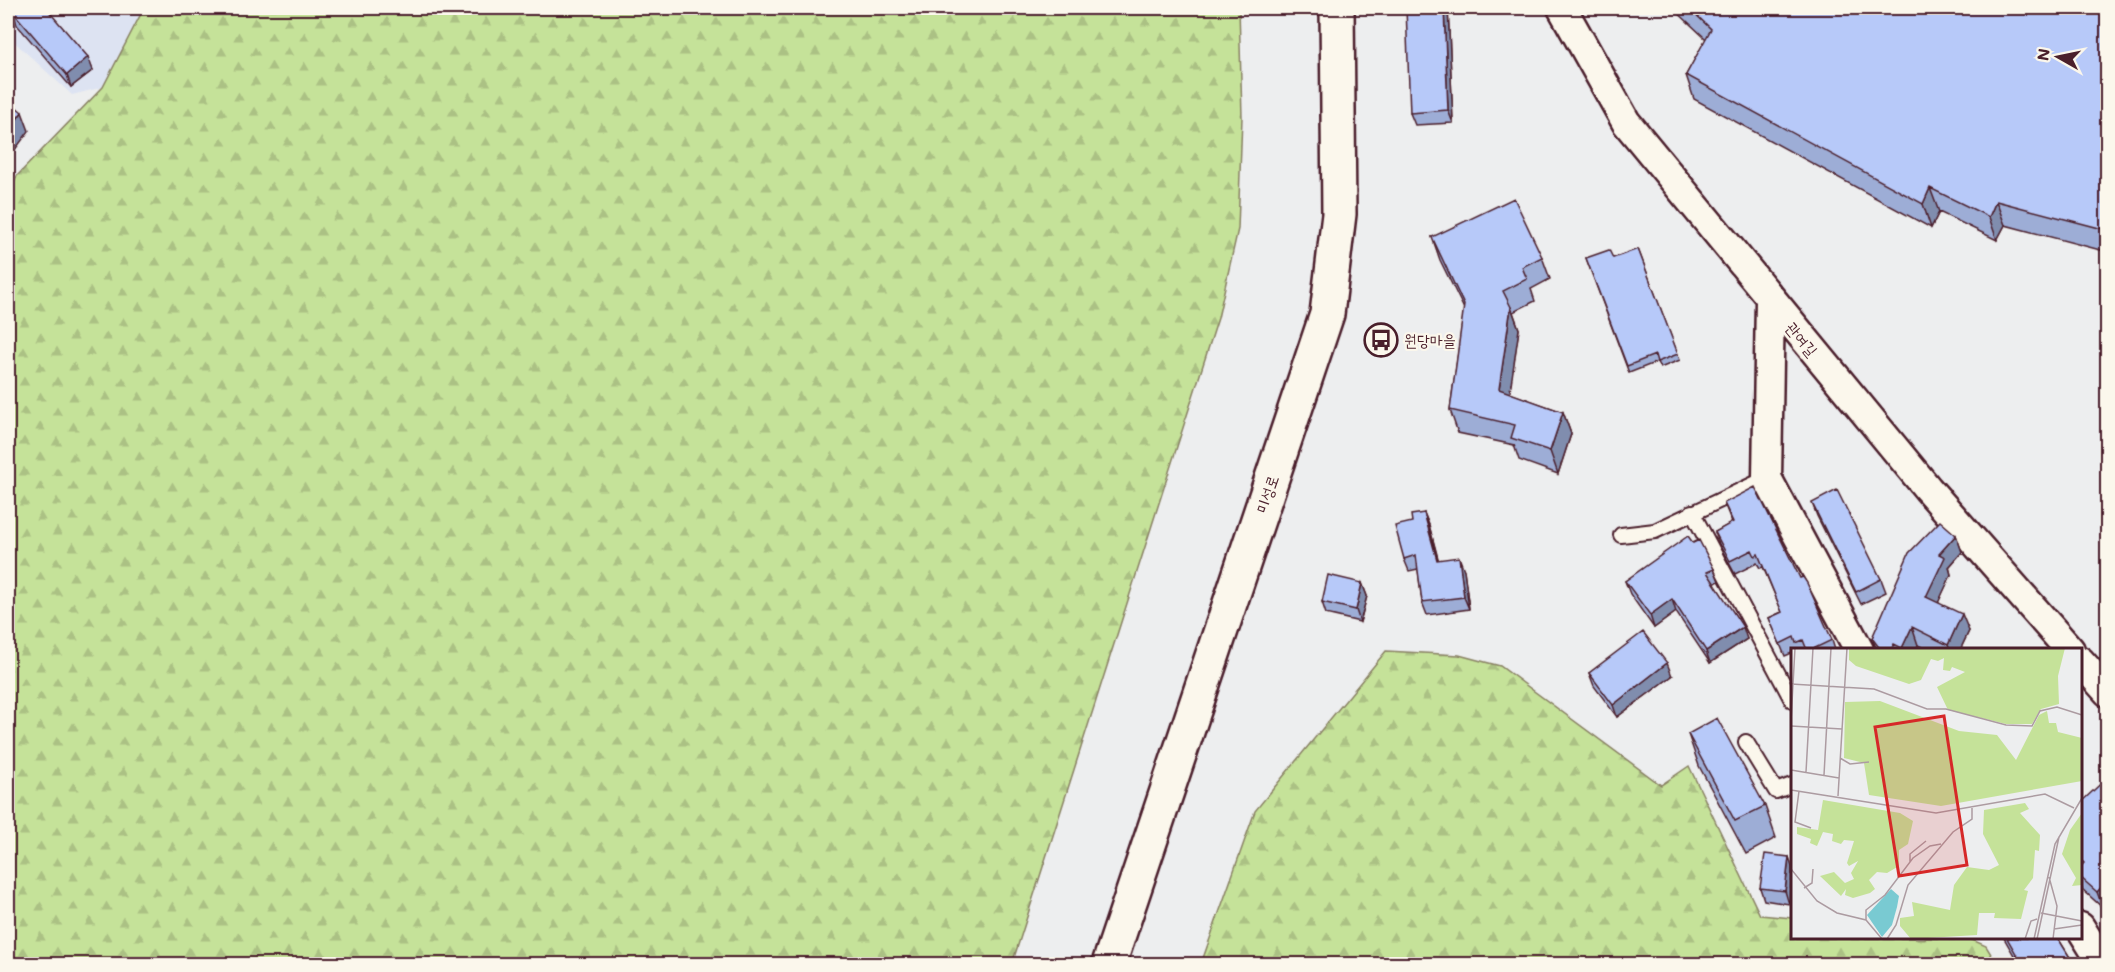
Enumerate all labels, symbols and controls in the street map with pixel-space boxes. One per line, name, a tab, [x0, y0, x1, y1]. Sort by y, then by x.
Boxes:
north arrow	[2028, 27, 2088, 87]
text: N	[2031, 47, 2054, 62]
street label: 관여길	[1782, 317, 1823, 360]
bus stop icon: 원당마을	[1363, 322, 1399, 358]
place label: 원당마을	[1404, 329, 1456, 350]
street label: 미성로	[1250, 472, 1283, 516]
inset map	[1791, 648, 2082, 939]

